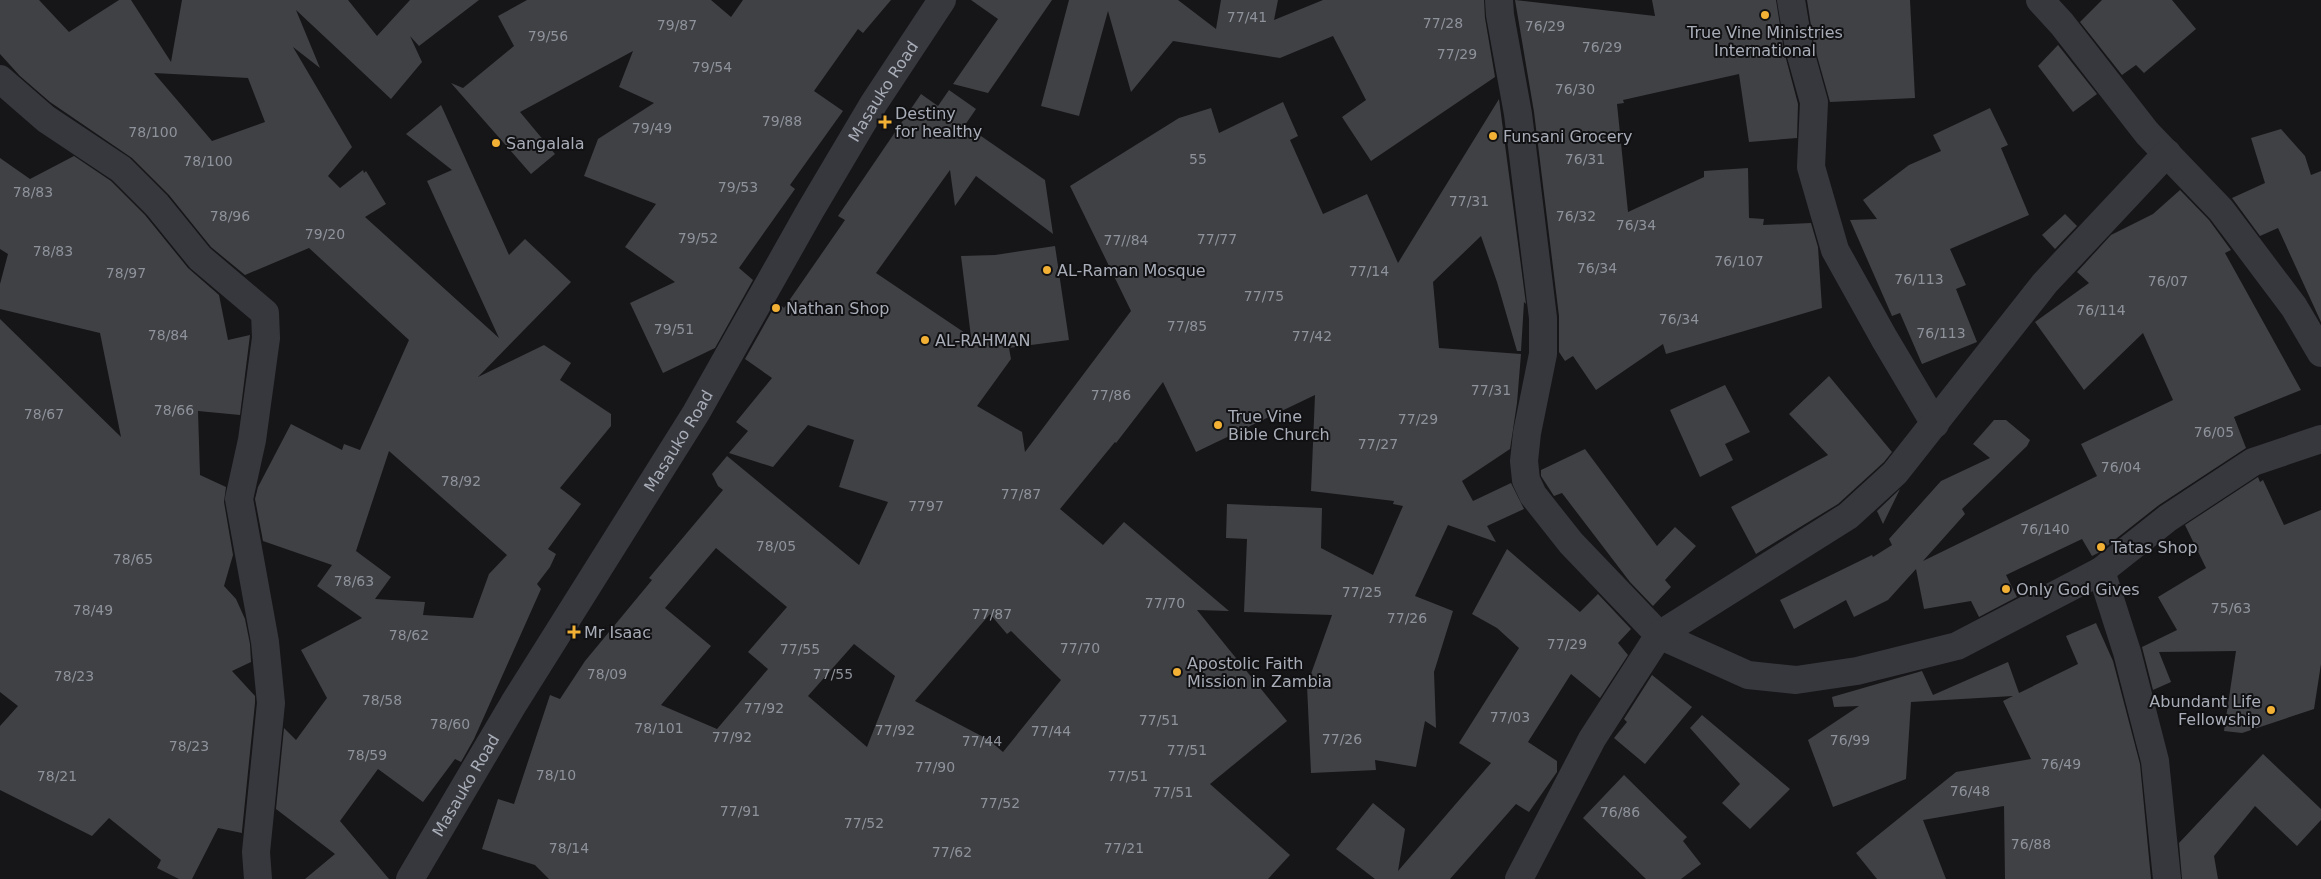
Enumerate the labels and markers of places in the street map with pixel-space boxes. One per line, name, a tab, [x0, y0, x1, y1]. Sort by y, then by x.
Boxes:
marker: True Vine Ministries International	[1759, 9, 1771, 21]
place label: True Vine Ministries International	[1686, 23, 1843, 60]
place label: Destiny for healthy	[895, 104, 982, 141]
marker: Destiny for healthy	[879, 116, 891, 128]
place label: Funsani Grocery	[1503, 127, 1633, 146]
marker: Funsani Grocery	[1487, 130, 1499, 142]
place label: Sangalala	[506, 134, 585, 153]
marker: Sangalala	[490, 137, 502, 149]
place label: AL-Raman Mosque	[1057, 261, 1206, 280]
marker: AL-Raman Mosque	[1041, 264, 1053, 276]
place label: Nathan Shop	[786, 299, 889, 318]
marker: Nathan Shop	[770, 302, 782, 314]
place label: AL-RAHMAN	[935, 331, 1031, 350]
marker: AL-RAHMAN	[919, 334, 931, 346]
place label: True Vine Bible Church	[1227, 407, 1330, 444]
marker: True Vine Bible Church	[1212, 419, 1224, 431]
place label: Tatas Shop	[2110, 538, 2198, 557]
marker: Tatas Shop	[2095, 541, 2107, 553]
place label: Only God Gives	[2016, 580, 2140, 599]
marker: Only God Gives	[2000, 583, 2012, 595]
place label: Mr Isaac	[584, 623, 651, 642]
marker: Mr Isaac	[568, 626, 580, 638]
place label: Apostolic Faith Mission in Zambia	[1187, 654, 1332, 691]
marker: Apostolic Faith Mission in Zambia	[1171, 666, 1183, 678]
place label: Abundant Life Fellowship	[2149, 692, 2261, 729]
marker: Abundant Life Fellowship	[2265, 704, 2277, 716]

